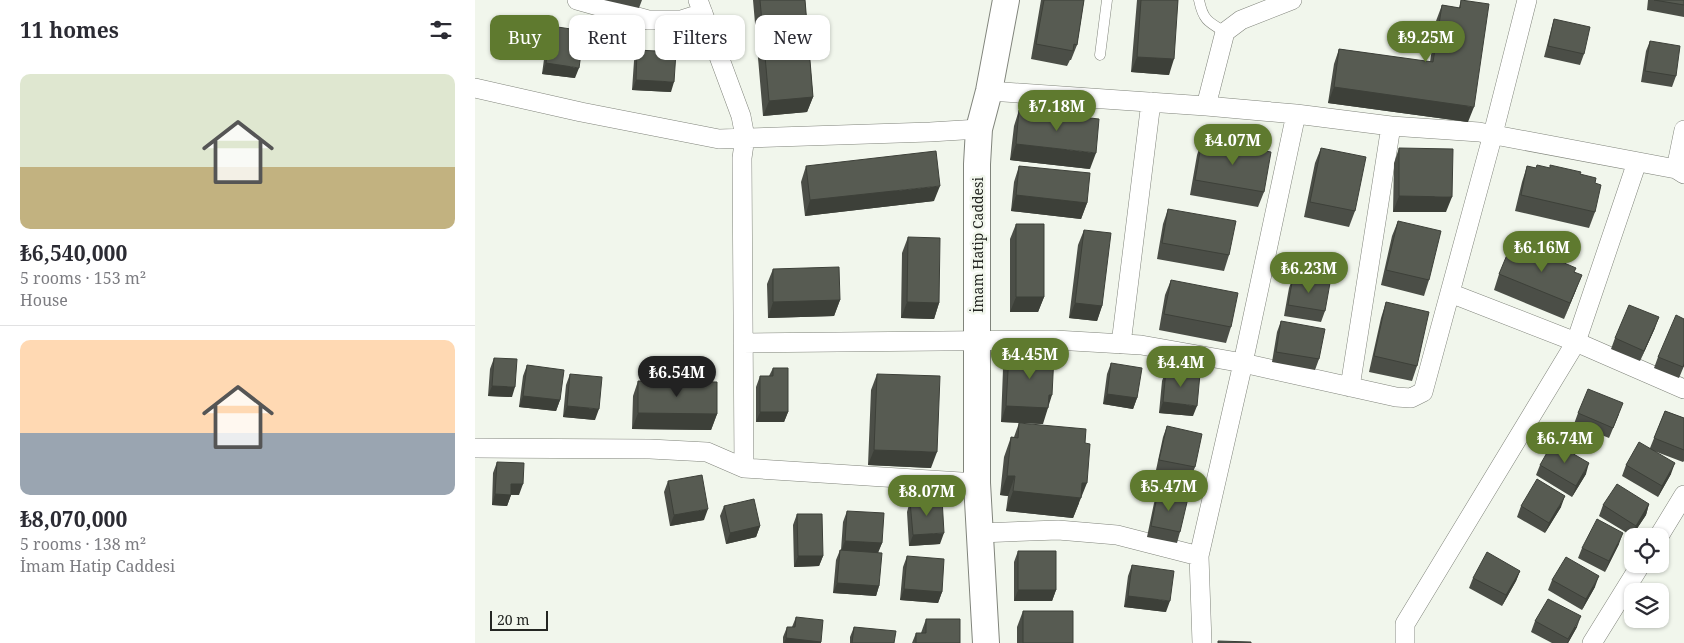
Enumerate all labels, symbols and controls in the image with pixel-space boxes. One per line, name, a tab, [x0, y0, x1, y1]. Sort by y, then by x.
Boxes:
chip: Buy	[490, 15, 559, 60]
chip: Rent	[569, 15, 645, 60]
chip: Filters	[655, 15, 745, 60]
chip: New	[755, 15, 830, 60]
text: 11 homes	[20, 16, 119, 44]
icon: filters	[427, 16, 455, 44]
pin: ₺9.25M	[1385, 20, 1467, 63]
text: ₺9.25M	[1398, 26, 1454, 48]
pin: ₺7.18M	[1016, 90, 1098, 132]
text: ₺7.18M	[1029, 95, 1085, 117]
icon: home	[193, 107, 283, 197]
pin: ₺4.07M	[1192, 124, 1274, 166]
text: ₺4.07M	[1205, 129, 1261, 151]
street label: İmam Hatip Caddesi	[968, 177, 987, 313]
pin: ₺6.16M	[1501, 230, 1583, 273]
text: ₺6.16M	[1514, 236, 1570, 258]
text: ₺6,540,000	[20, 239, 127, 267]
pin: ₺6.23M	[1268, 252, 1350, 294]
text: ₺6.23M	[1281, 257, 1337, 279]
text: 5 rooms · 153 m²	[20, 267, 146, 289]
text: House	[20, 289, 68, 311]
pin: ₺4.45M	[989, 338, 1071, 380]
text: ₺4.45M	[1002, 343, 1058, 365]
pin: ₺4.4M	[1146, 346, 1216, 388]
text: ₺4.4M	[1157, 351, 1205, 373]
pin: ₺6.54M	[636, 356, 718, 398]
text: ₺6.54M	[649, 361, 705, 383]
icon: home	[193, 372, 283, 462]
pin: ₺6.74M	[1524, 422, 1606, 464]
text: ₺6.74M	[1537, 427, 1593, 449]
pin: ₺5.47M	[1128, 470, 1210, 512]
pin: ₺8.07M	[886, 474, 968, 517]
text: ₺5.47M	[1141, 475, 1197, 497]
text: ₺8.07M	[899, 480, 955, 502]
text: ₺8,070,000	[20, 505, 127, 533]
map controls	[1624, 528, 1669, 628]
button: locate	[1624, 528, 1669, 573]
text: 5 rooms · 138 m²	[20, 533, 146, 555]
text: İmam Hatip Caddesi	[20, 555, 175, 577]
button: layers	[1624, 583, 1669, 628]
scale bar	[490, 608, 547, 631]
text: 20 m	[497, 610, 530, 629]

